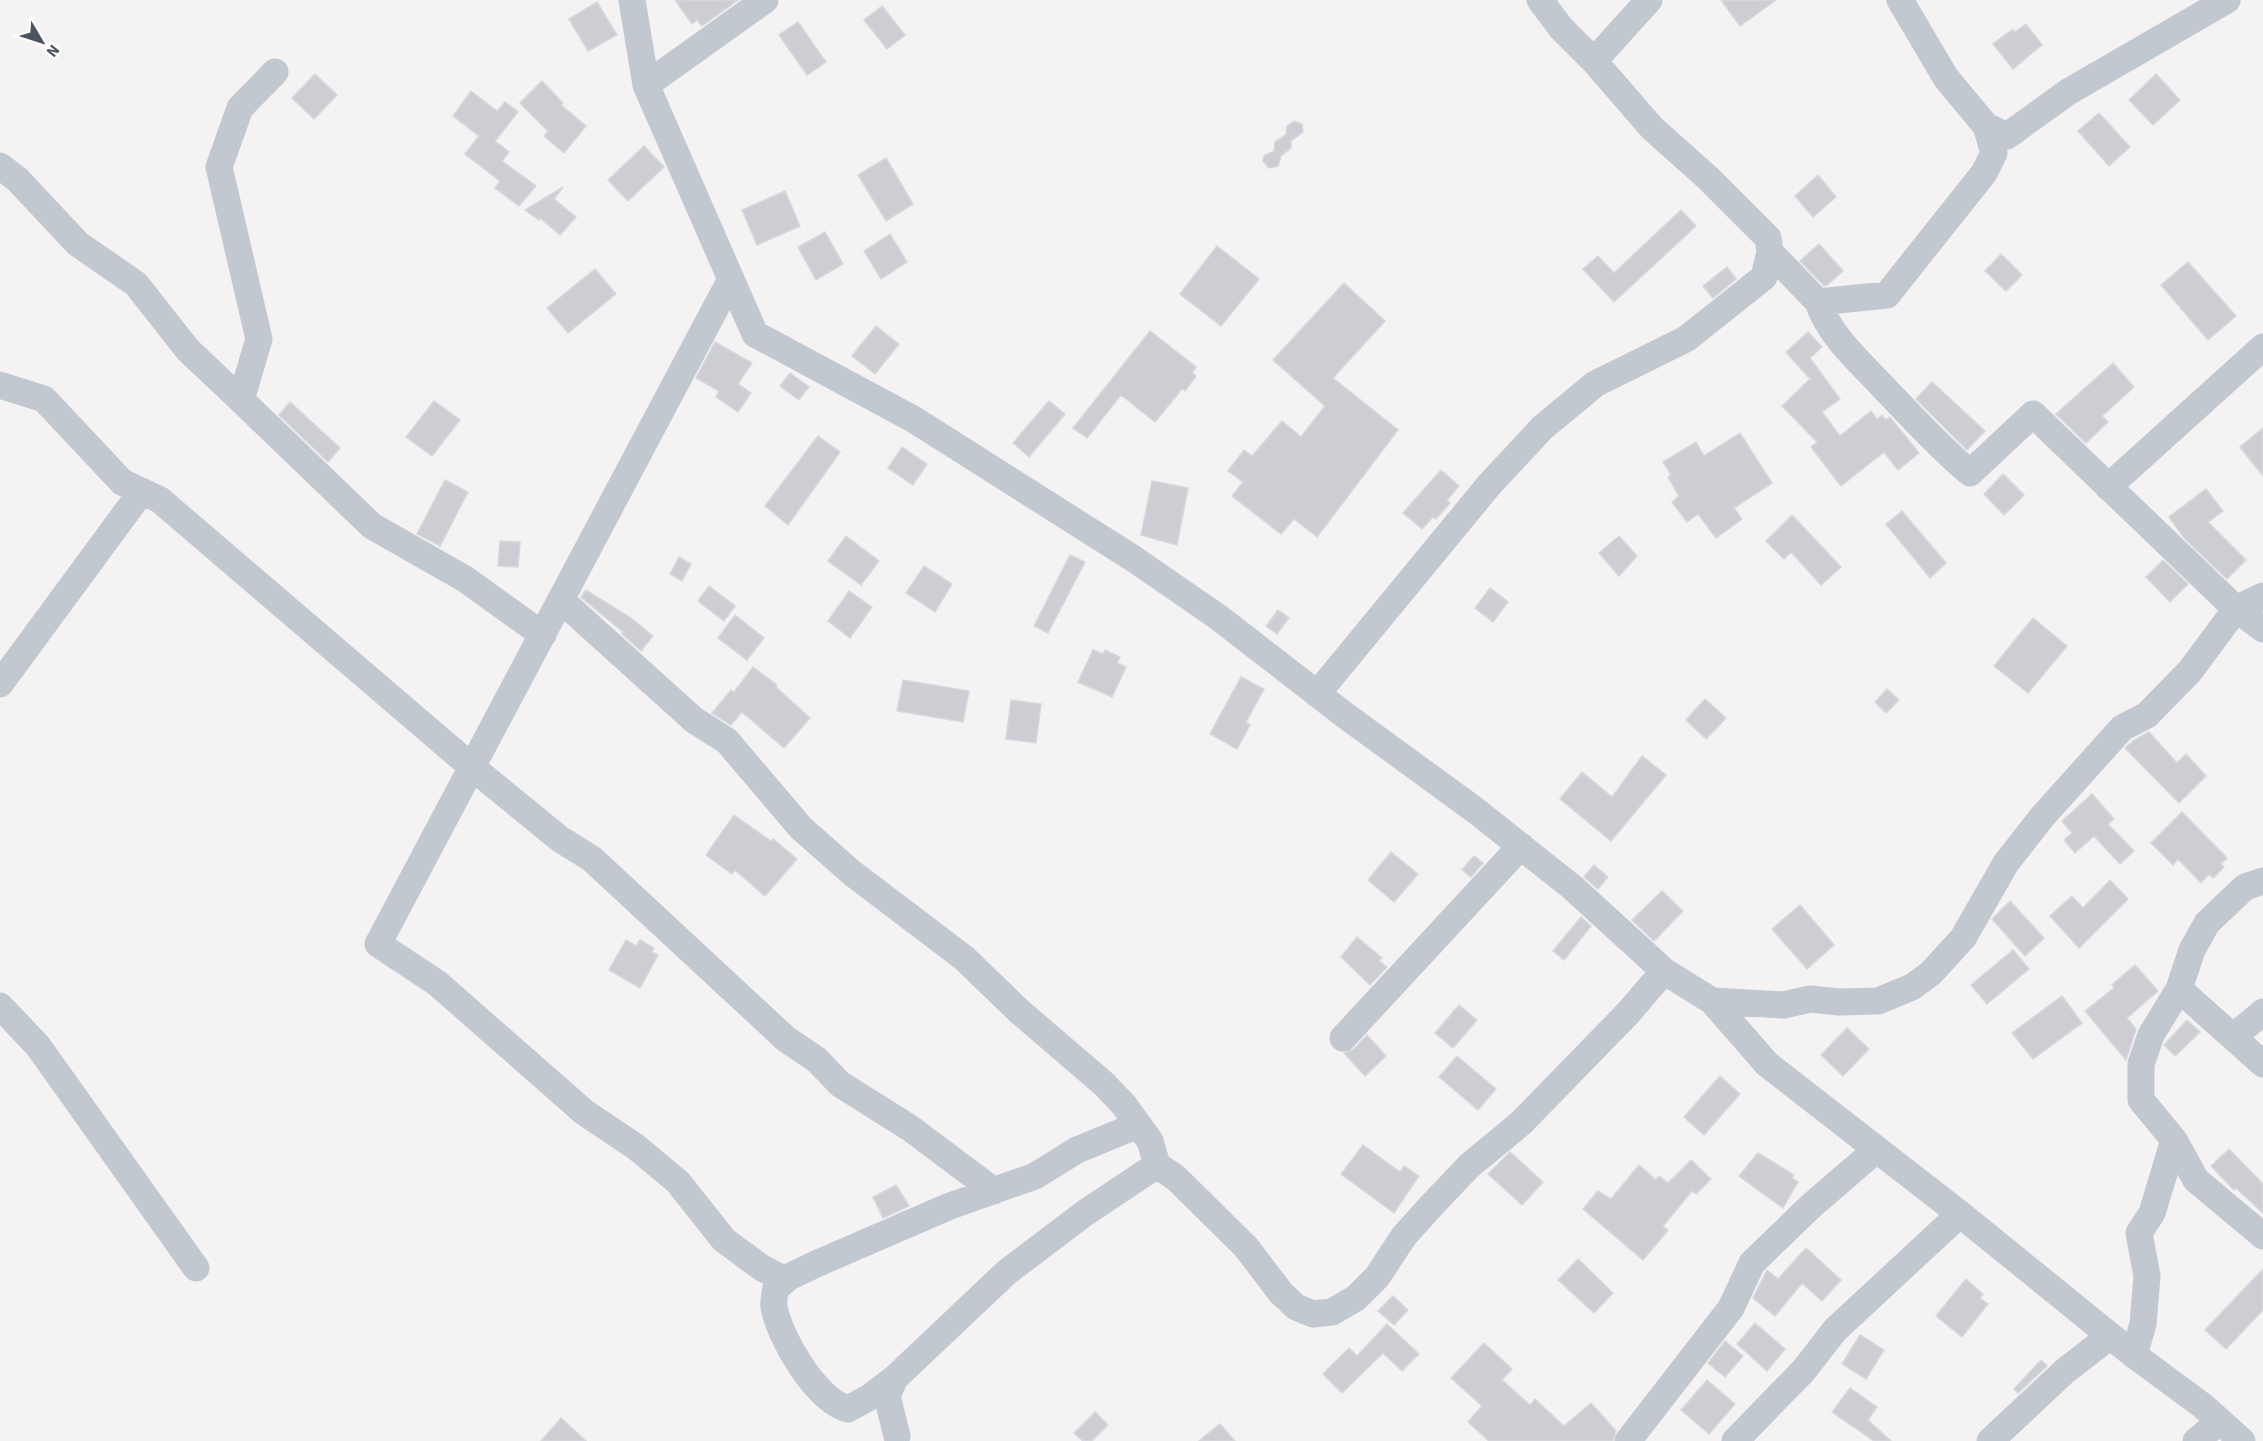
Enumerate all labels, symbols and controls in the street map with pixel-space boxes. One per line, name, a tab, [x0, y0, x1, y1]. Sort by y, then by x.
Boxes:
north arrow	[12, 12, 72, 72]
text: N	[41, 40, 65, 62]

